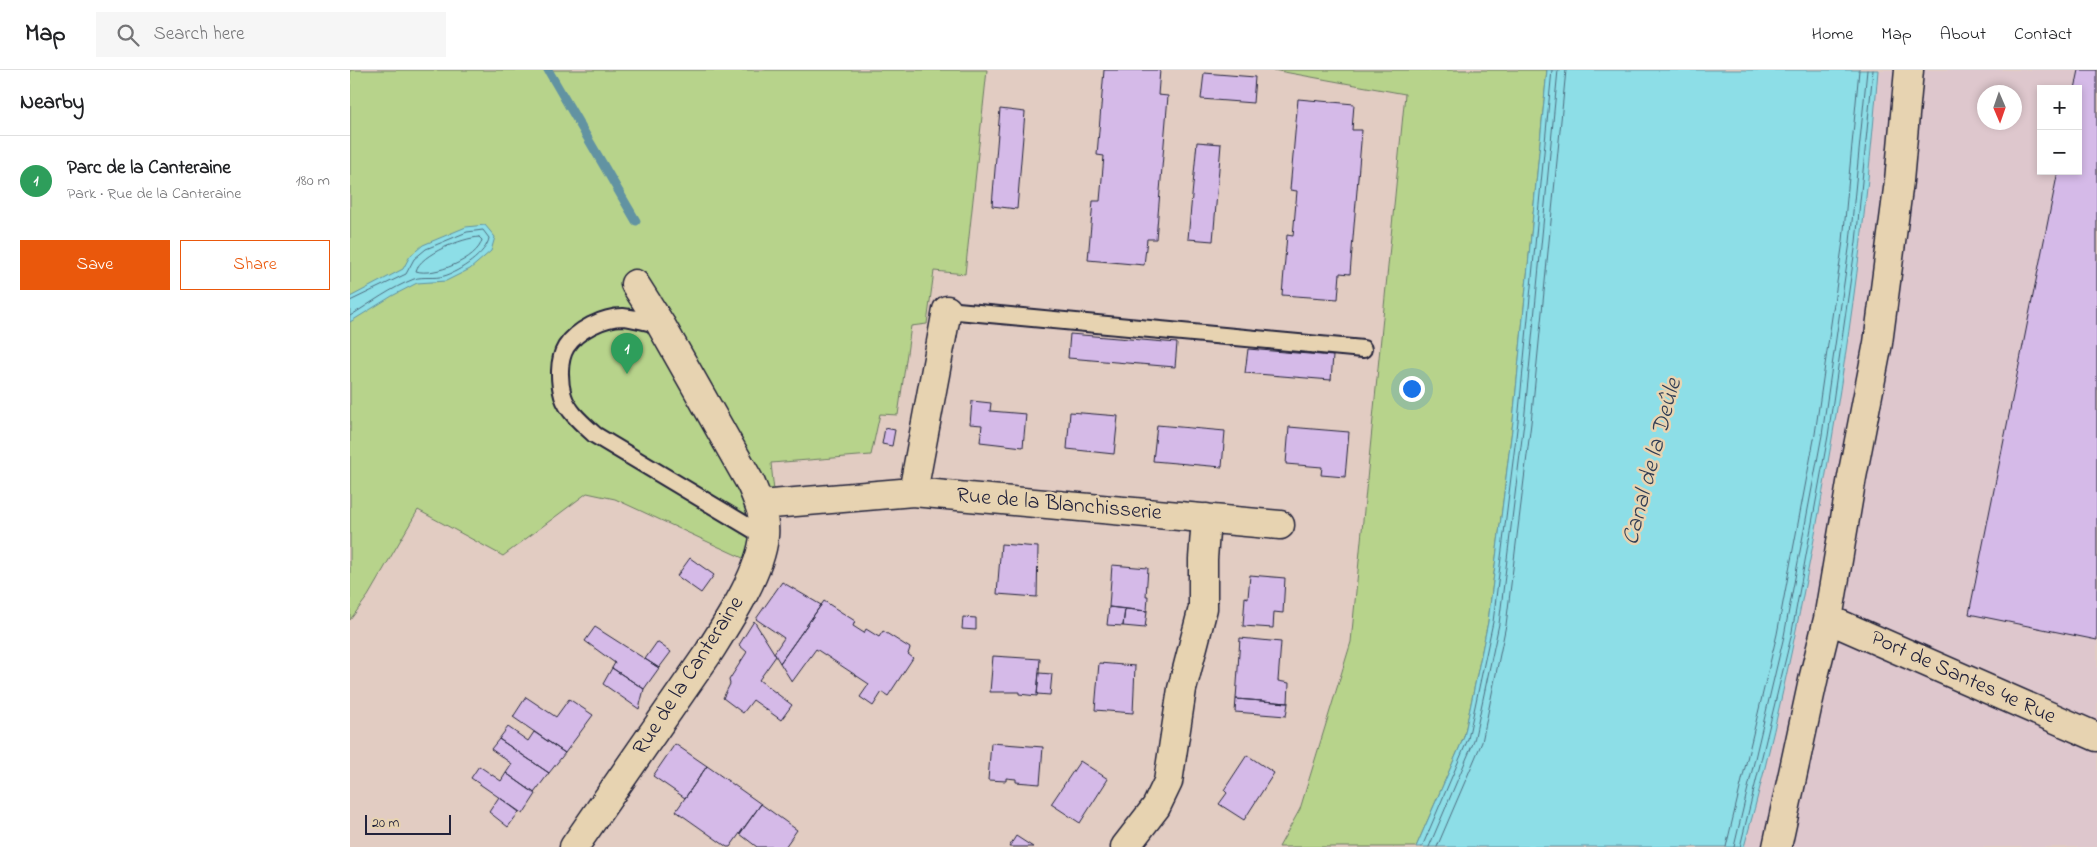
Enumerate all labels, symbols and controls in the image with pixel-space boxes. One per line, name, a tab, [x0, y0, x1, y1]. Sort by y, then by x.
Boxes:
search box	[96, 12, 446, 57]
text: Map	[25, 17, 66, 52]
icon: search	[114, 21, 142, 49]
text: Search here	[154, 21, 245, 48]
text: Home	[1812, 22, 1853, 48]
text: Map	[1881, 22, 1912, 48]
text: About	[1940, 22, 1986, 48]
text: Contact	[2014, 22, 2072, 48]
north arrow	[1977, 85, 2022, 130]
map controls	[2037, 85, 2082, 175]
button: +	[2037, 85, 2082, 130]
text: Nearby	[20, 88, 84, 118]
button: −	[2037, 130, 2082, 175]
text: Parc de la Canteraine	[67, 155, 231, 182]
text: 1	[33, 169, 39, 193]
text: 180 m	[296, 169, 330, 193]
text: Park · Rue de la Canteraine	[67, 182, 241, 206]
button: Save	[20, 240, 170, 290]
button: Share	[180, 240, 330, 290]
pin: 1	[611, 333, 643, 374]
water label: Canal de la Deûle	[1614, 374, 1692, 549]
your location	[1399, 376, 1425, 402]
street label: Rue de la Blanchisserie	[955, 480, 1163, 530]
street label: Rue de la Canteraine	[625, 590, 753, 762]
street label: Port de Santes 4e Rue	[1865, 623, 2061, 733]
scale bar	[365, 812, 451, 835]
text: 20 m	[372, 813, 399, 834]

